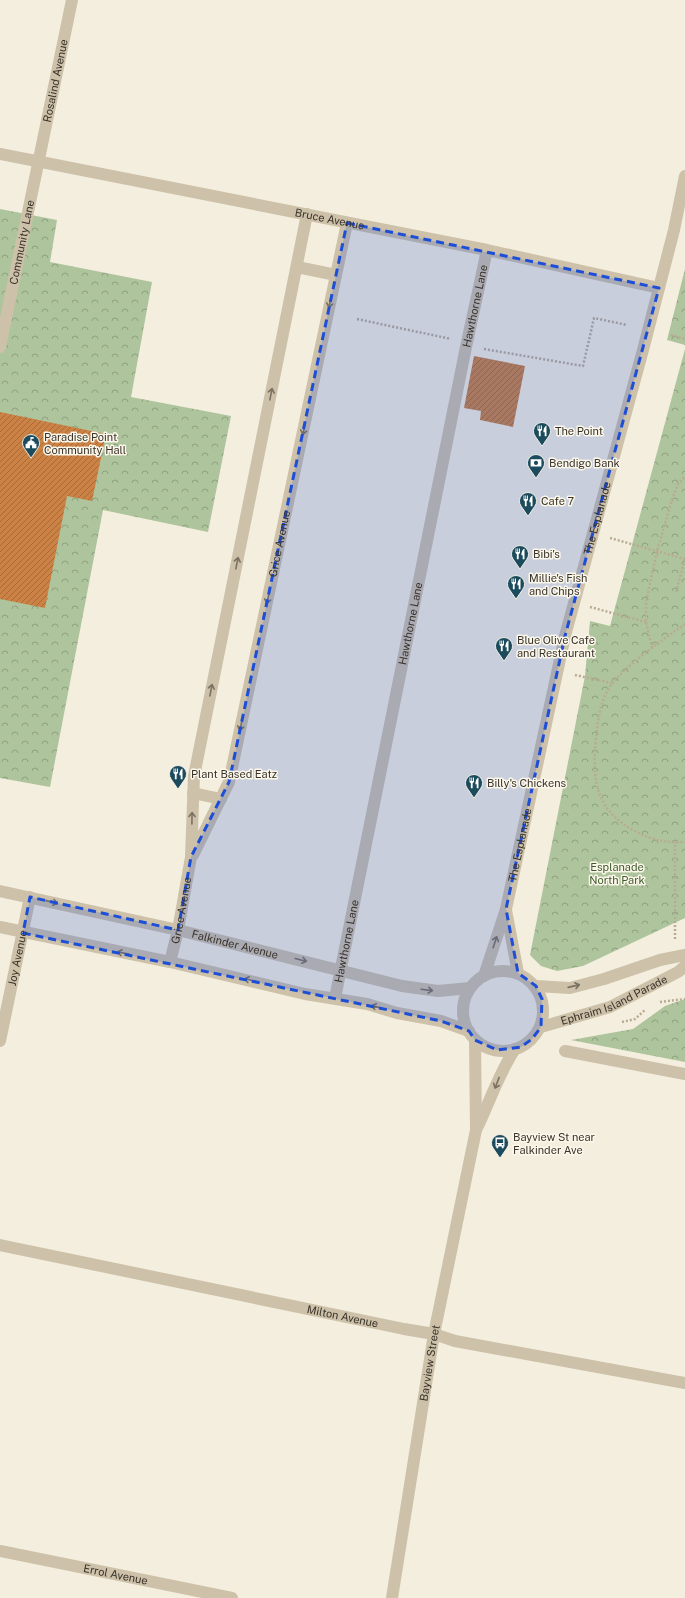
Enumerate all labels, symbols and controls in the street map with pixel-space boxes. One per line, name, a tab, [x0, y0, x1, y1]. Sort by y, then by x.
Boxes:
street label: Rosalind Avenue	[41, 38, 70, 123]
street label: Community Lane	[7, 199, 36, 286]
street label: Bruce Avenue	[294, 206, 366, 232]
street label: Hawthorne Lane	[460, 264, 490, 348]
one-way arrow	[326, 295, 334, 308]
one-way arrow	[267, 388, 275, 401]
restaurant icon: The Point	[532, 421, 552, 446]
one-way arrow	[299, 423, 307, 436]
place label: The Point	[555, 425, 603, 437]
place label: Paradise Point Community Hall	[44, 431, 126, 456]
public building icon: Paradise Point Community Hall	[21, 433, 41, 458]
bank icon: Bendigo Bank	[526, 453, 546, 478]
place label: Bendigo Bank	[549, 457, 620, 469]
street label: The Esplanade	[581, 480, 613, 556]
restaurant icon: Cafe 7	[518, 491, 538, 516]
place label: Cafe 7	[541, 495, 575, 507]
street label: Grice Avenue	[266, 509, 292, 578]
restaurant icon: Bibi's	[510, 544, 530, 569]
place label: Bibi's	[533, 548, 560, 560]
one-way arrow	[233, 557, 241, 570]
place label: Millie's Fish and Chips	[529, 572, 587, 597]
restaurant icon: Millie's Fish and Chips	[506, 574, 526, 599]
street label: Hawthorne Lane	[396, 581, 425, 666]
one-way arrow	[264, 591, 272, 604]
place label: Blue Olive Cafe and Restaurant	[517, 634, 595, 659]
restaurant icon: Blue Olive Cafe and Restaurant	[494, 636, 514, 661]
one-way arrow	[207, 684, 215, 697]
one-way arrow	[237, 718, 245, 731]
restaurant icon: Plant Based Eatz	[168, 764, 188, 789]
place label: Plant Based Eatz	[191, 768, 277, 780]
restaurant icon: Billy's Chickens	[464, 773, 484, 798]
place label: Billy's Chickens	[487, 777, 567, 789]
street label: The Esplanade	[506, 807, 534, 883]
one-way arrow	[188, 812, 196, 825]
park label: Esplanade North Park	[589, 861, 645, 886]
street label: Grice Avenue	[169, 876, 193, 945]
one-way arrow	[45, 899, 58, 907]
street label: Hawthorne Lane	[332, 899, 361, 984]
street label: Falkinder Avenue	[191, 928, 280, 961]
street label: Joy Avenue	[6, 929, 29, 987]
one-way arrow	[491, 937, 499, 949]
one-way arrow	[117, 948, 130, 956]
one-way arrow	[294, 957, 307, 965]
street label: Ephraim Island Parade	[559, 973, 669, 1027]
one-way arrow	[244, 976, 257, 983]
one-way arrow	[568, 982, 581, 990]
one-way arrow	[421, 986, 434, 994]
one-way arrow	[370, 1003, 383, 1010]
one-way arrow	[492, 1077, 500, 1089]
place label: Bayview St near Falkinder Ave	[513, 1131, 595, 1156]
bus stop icon: Bayview St near Falkinder Ave	[490, 1133, 510, 1158]
street label: Milton Avenue	[306, 1303, 379, 1330]
street label: Bayview Street	[417, 1324, 442, 1402]
street label: Errol Avenue	[82, 1562, 149, 1587]

